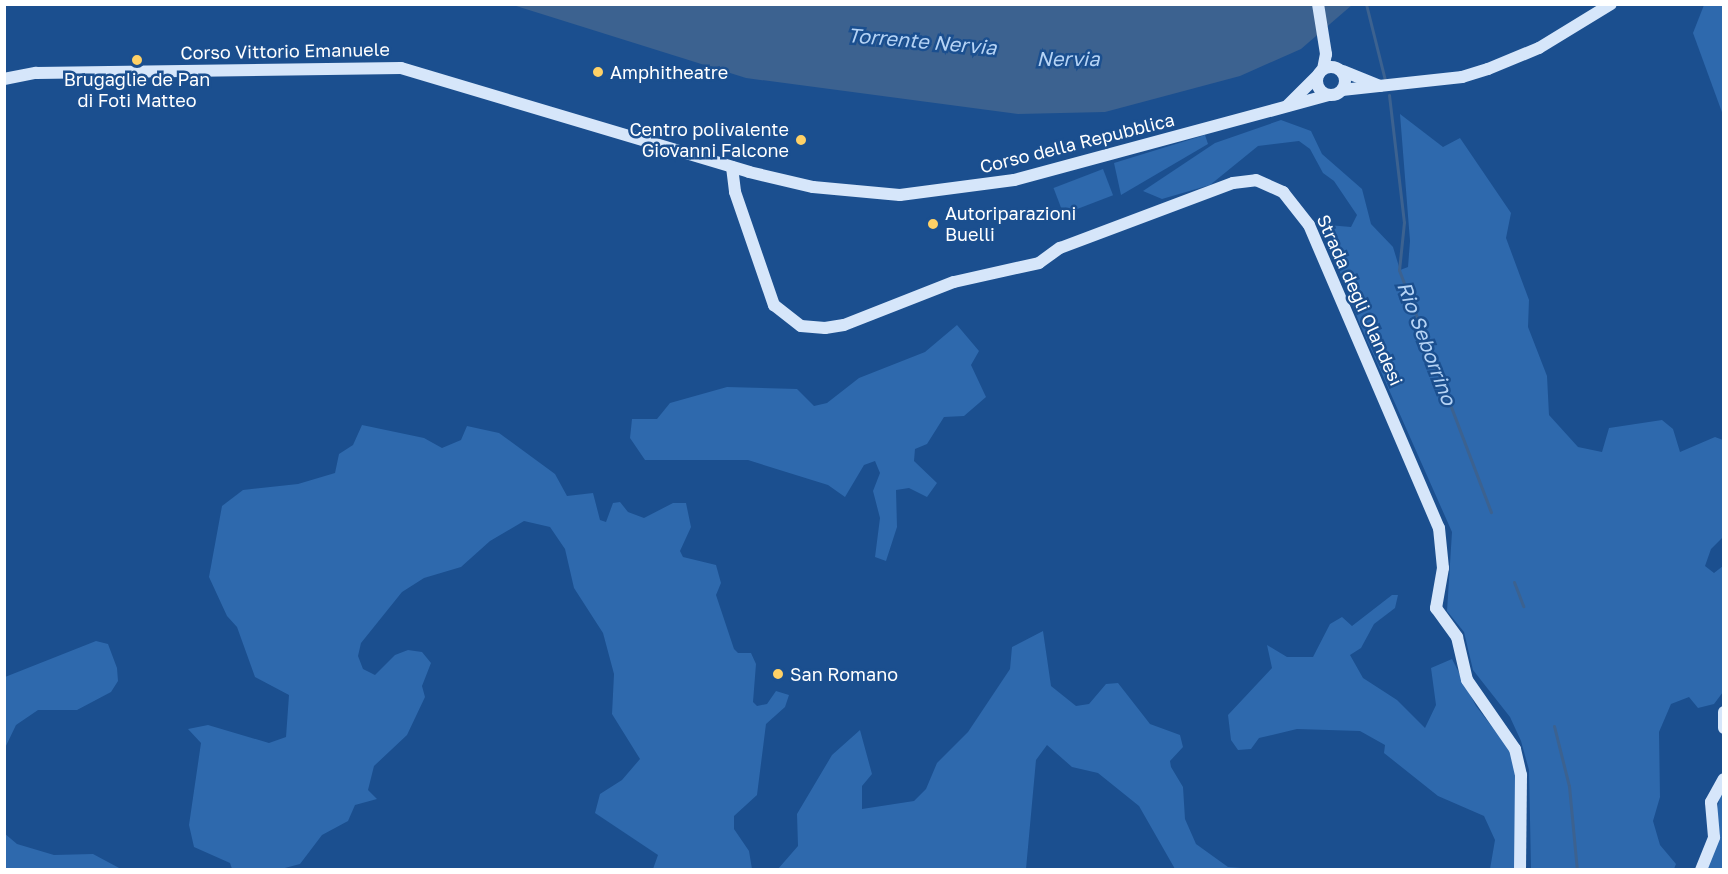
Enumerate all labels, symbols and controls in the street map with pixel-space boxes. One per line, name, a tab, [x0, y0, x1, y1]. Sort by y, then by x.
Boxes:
water label: Torrente Nervia	[847, 23, 997, 59]
street label: Corso Vittorio Emanuele	[180, 38, 390, 64]
water label: Nervia	[1036, 46, 1100, 70]
marker: Brugaglie de Pan di Foti Matteo	[130, 53, 144, 67]
place label: Amphitheatre	[610, 61, 728, 83]
marker: Amphitheatre	[591, 65, 605, 79]
place label: Brugaglie de Pan di Foti Matteo	[64, 69, 210, 112]
street label: Corso della Repubblica	[977, 108, 1177, 178]
place label: Centro polivalente Giovanni Falcone	[629, 119, 789, 162]
marker: Centro polivalente Giovanni Falcone	[794, 133, 808, 147]
place label: Autoriparazioni Buelli	[945, 203, 1076, 246]
street label: Strada degli Olandesi	[1313, 211, 1407, 389]
marker: Autoriparazioni Buelli	[926, 217, 940, 231]
water label: Rio Seborrino	[1393, 278, 1461, 408]
place label: San Romano	[790, 663, 898, 685]
marker: San Romano	[771, 667, 785, 681]

